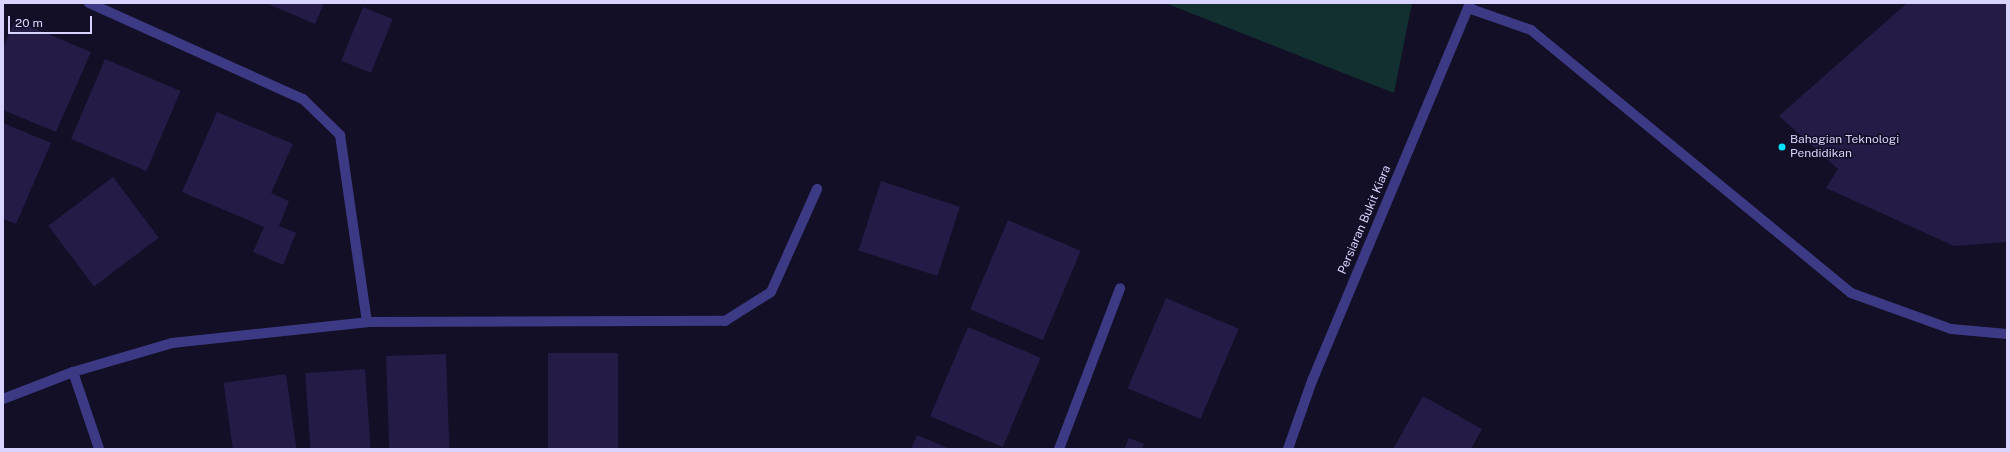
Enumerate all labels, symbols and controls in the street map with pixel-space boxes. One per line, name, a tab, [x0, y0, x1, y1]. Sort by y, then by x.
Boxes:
scale bar	[10, 8, 94, 34]
text: 20 m	[15, 16, 43, 30]
place label: Bahagian Teknologi Pendidikan	[1790, 133, 1899, 161]
marker: Bahagian Teknologi Pendidikan	[1777, 142, 1787, 152]
street label: Persiaran Bukit Kiara	[1336, 163, 1394, 277]

